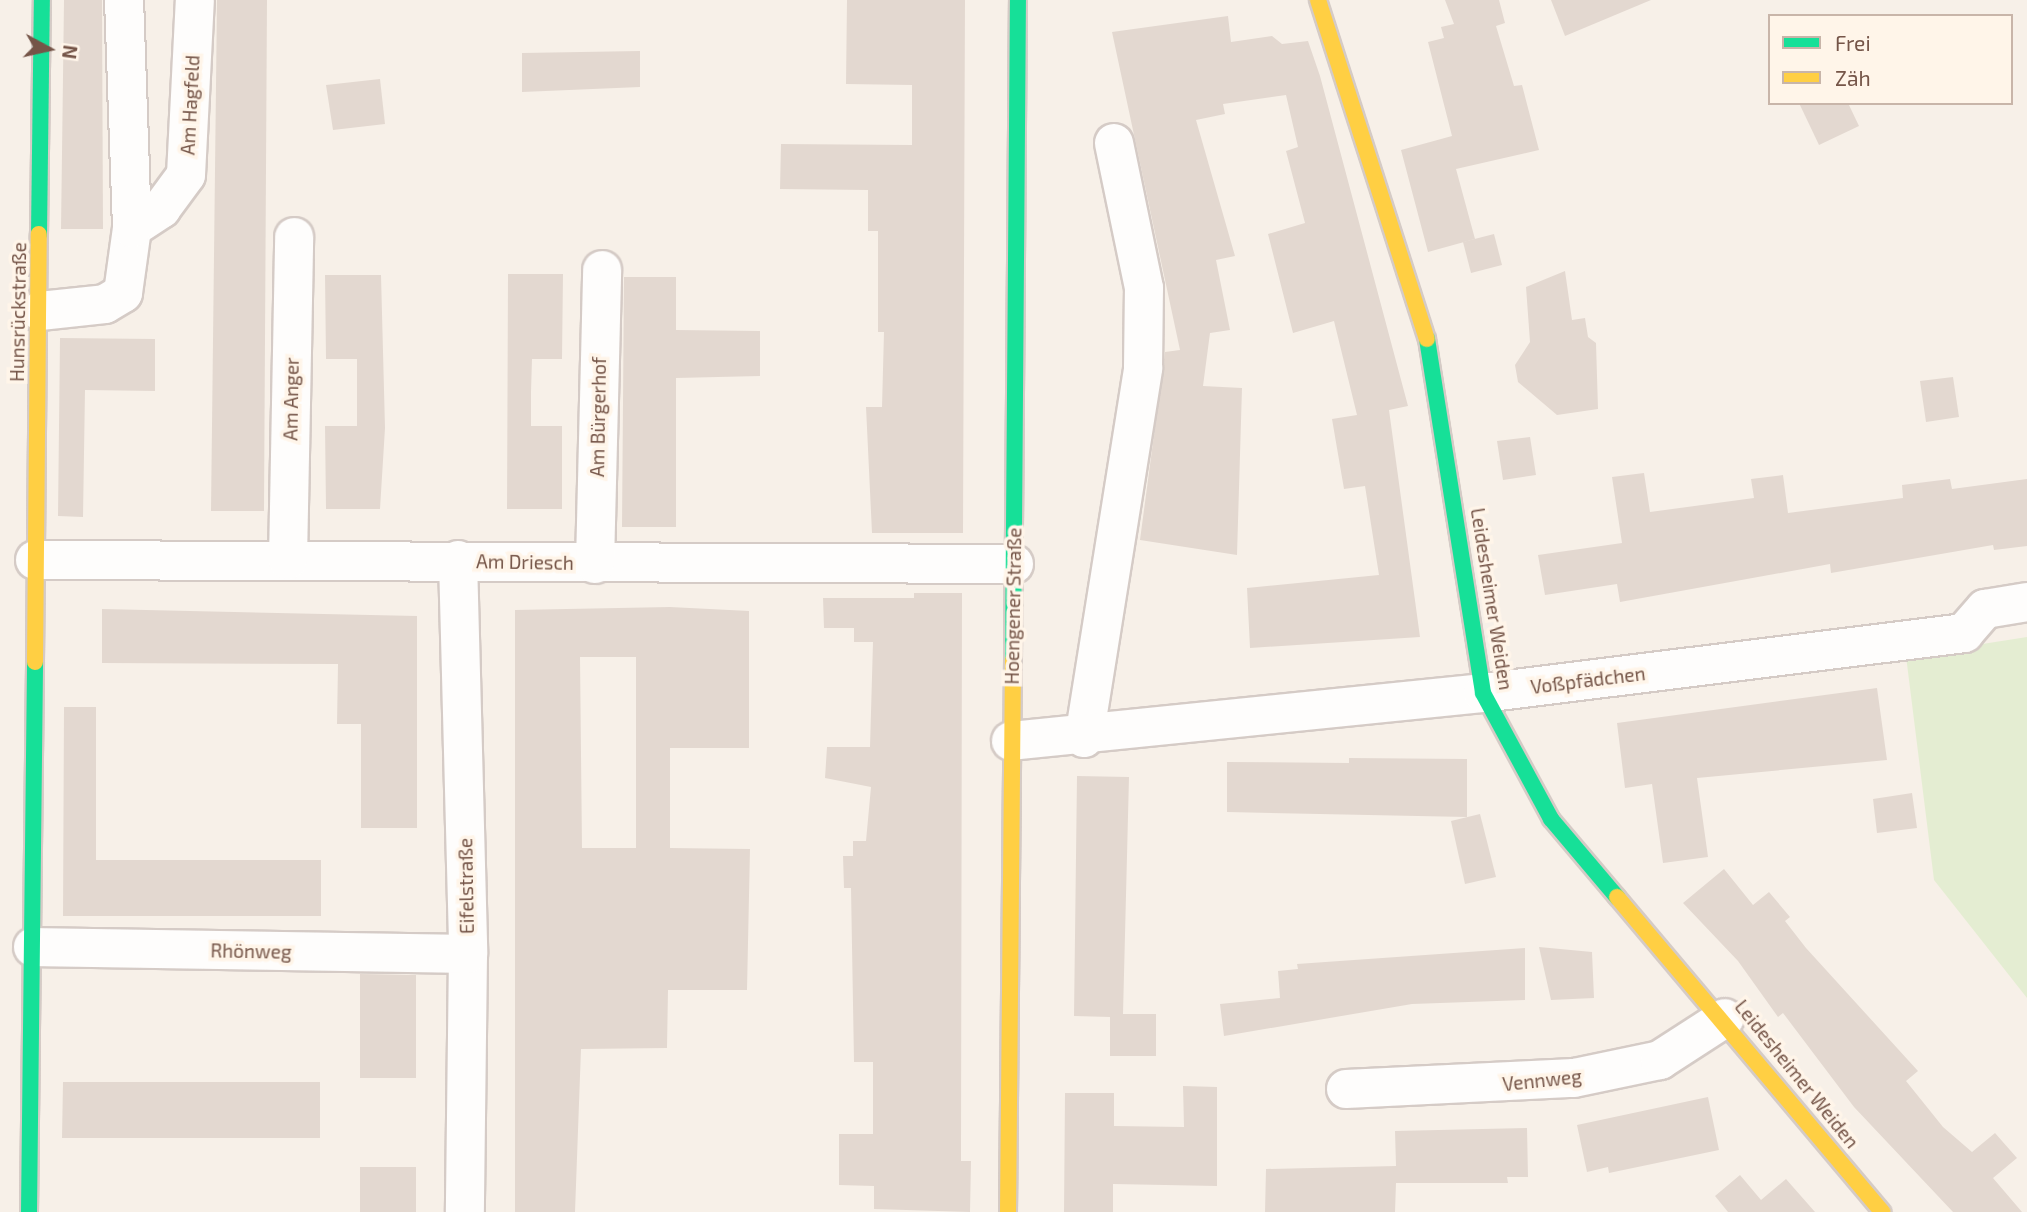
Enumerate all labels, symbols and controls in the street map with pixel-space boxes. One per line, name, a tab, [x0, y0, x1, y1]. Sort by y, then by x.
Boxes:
north arrow	[14, 14, 84, 84]
legend	[1768, 14, 2013, 105]
text: Frei	[1835, 30, 1871, 55]
text: N	[58, 44, 83, 60]
street label: Am Hagfeld	[176, 54, 204, 156]
text: Zäh	[1835, 65, 1871, 90]
street label: Hunsrückstraße	[5, 242, 31, 382]
street label: Am Anger	[279, 357, 303, 441]
street label: Am Bürgerhof	[586, 357, 610, 477]
street label: Leidesheimer Weiden	[1466, 506, 1518, 692]
street label: Hoengener Straße	[1000, 527, 1026, 685]
street label: Am Driesch	[476, 550, 574, 574]
street label: Voßpfädchen	[1529, 662, 1647, 698]
street label: Eifelstraße	[454, 838, 478, 934]
street label: Rhönweg	[210, 939, 292, 963]
street label: Leidesheimer Weiden	[1730, 995, 1864, 1153]
street label: Vennweg	[1501, 1065, 1583, 1095]

